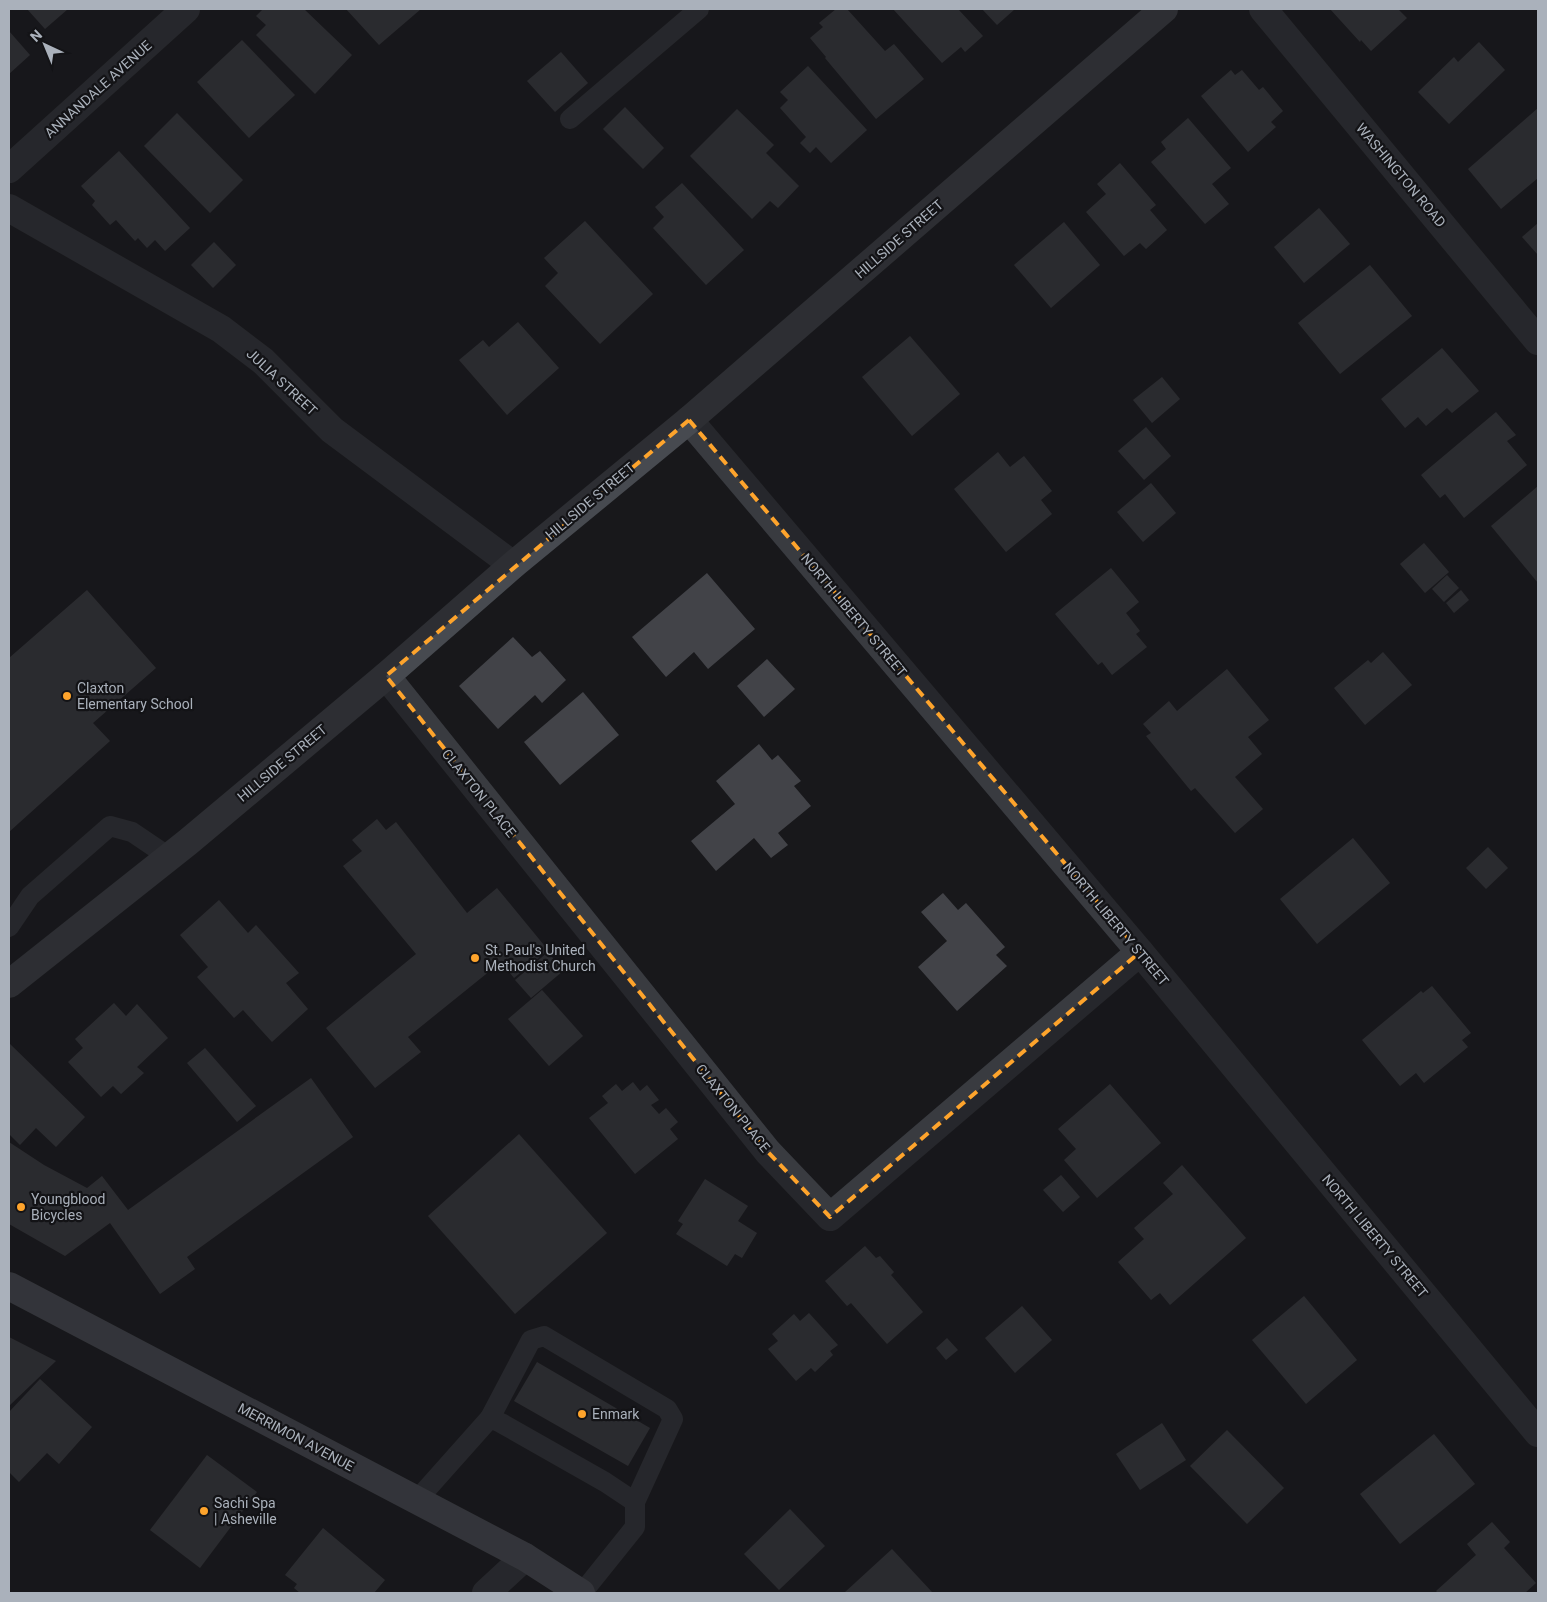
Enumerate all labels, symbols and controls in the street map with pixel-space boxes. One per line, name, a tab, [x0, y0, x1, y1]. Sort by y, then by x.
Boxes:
north arrow	[20, 20, 70, 70]
text: N	[27, 26, 45, 45]
street label: ANNANDALE AVENUE	[41, 37, 155, 141]
street label: WASHINGTON ROAD	[1353, 120, 1449, 230]
street label: HILLSIDE STREET	[852, 196, 947, 282]
street label: JULIA STREET	[243, 345, 321, 419]
street label: HILLSIDE STREET	[542, 459, 638, 543]
street label: NORTH LIBERTY STREET	[798, 550, 911, 680]
place label: Claxton Elementary School	[77, 680, 193, 712]
marker: Claxton Elementary School	[61, 690, 73, 702]
street label: HILLSIDE STREET	[234, 721, 330, 805]
street label: CLAXTON PLACE	[439, 746, 519, 840]
street label: NORTH LIBERTY STREET	[1060, 859, 1173, 989]
place label: St. Paul's United Methodist Church	[485, 942, 596, 974]
marker: St. Paul's United Methodist Church	[469, 952, 481, 964]
street label: CLAXTON PLACE	[693, 1061, 773, 1155]
street label: NORTH LIBERTY STREET	[1319, 1171, 1432, 1301]
place label: Youngblood Bicycles	[31, 1191, 105, 1223]
marker: Youngblood Bicycles	[15, 1201, 27, 1213]
street label: MERRIMON AVENUE	[235, 1400, 357, 1474]
place label: Enmark	[592, 1406, 640, 1422]
marker: Enmark	[576, 1408, 588, 1420]
place label: Sachi Spa | Asheville	[214, 1495, 277, 1527]
marker: Sachi Spa | Asheville	[198, 1505, 210, 1517]

